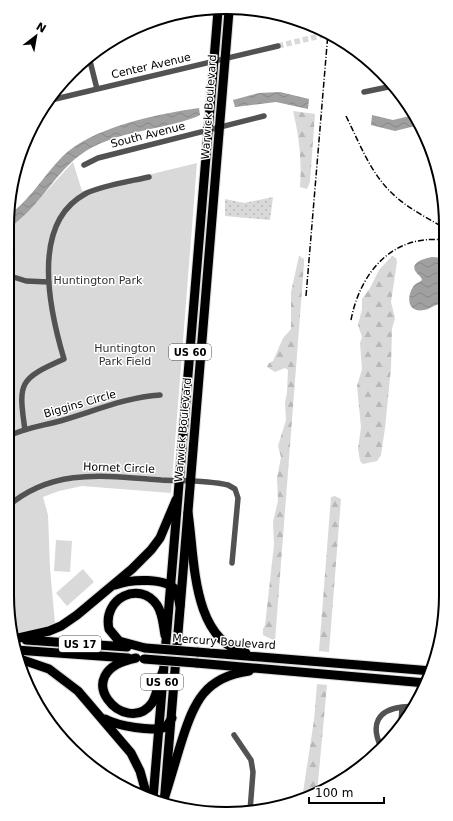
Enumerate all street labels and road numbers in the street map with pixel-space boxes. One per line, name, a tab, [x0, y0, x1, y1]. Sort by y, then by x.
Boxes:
street label: Center Avenue	[110, 50, 192, 81]
street label: Warwick Boulevard	[199, 54, 219, 160]
street label: South Avenue	[109, 119, 187, 151]
road number: US 60	[169, 344, 211, 360]
street label: Warwick Boulevard	[172, 377, 194, 483]
street label: Biggins Circle	[42, 387, 118, 421]
street label: Hornet Circle	[83, 460, 155, 476]
street label: Mercury Boulevard	[172, 632, 276, 652]
road number: US 17	[59, 636, 101, 652]
road number: US 60	[141, 674, 183, 690]

